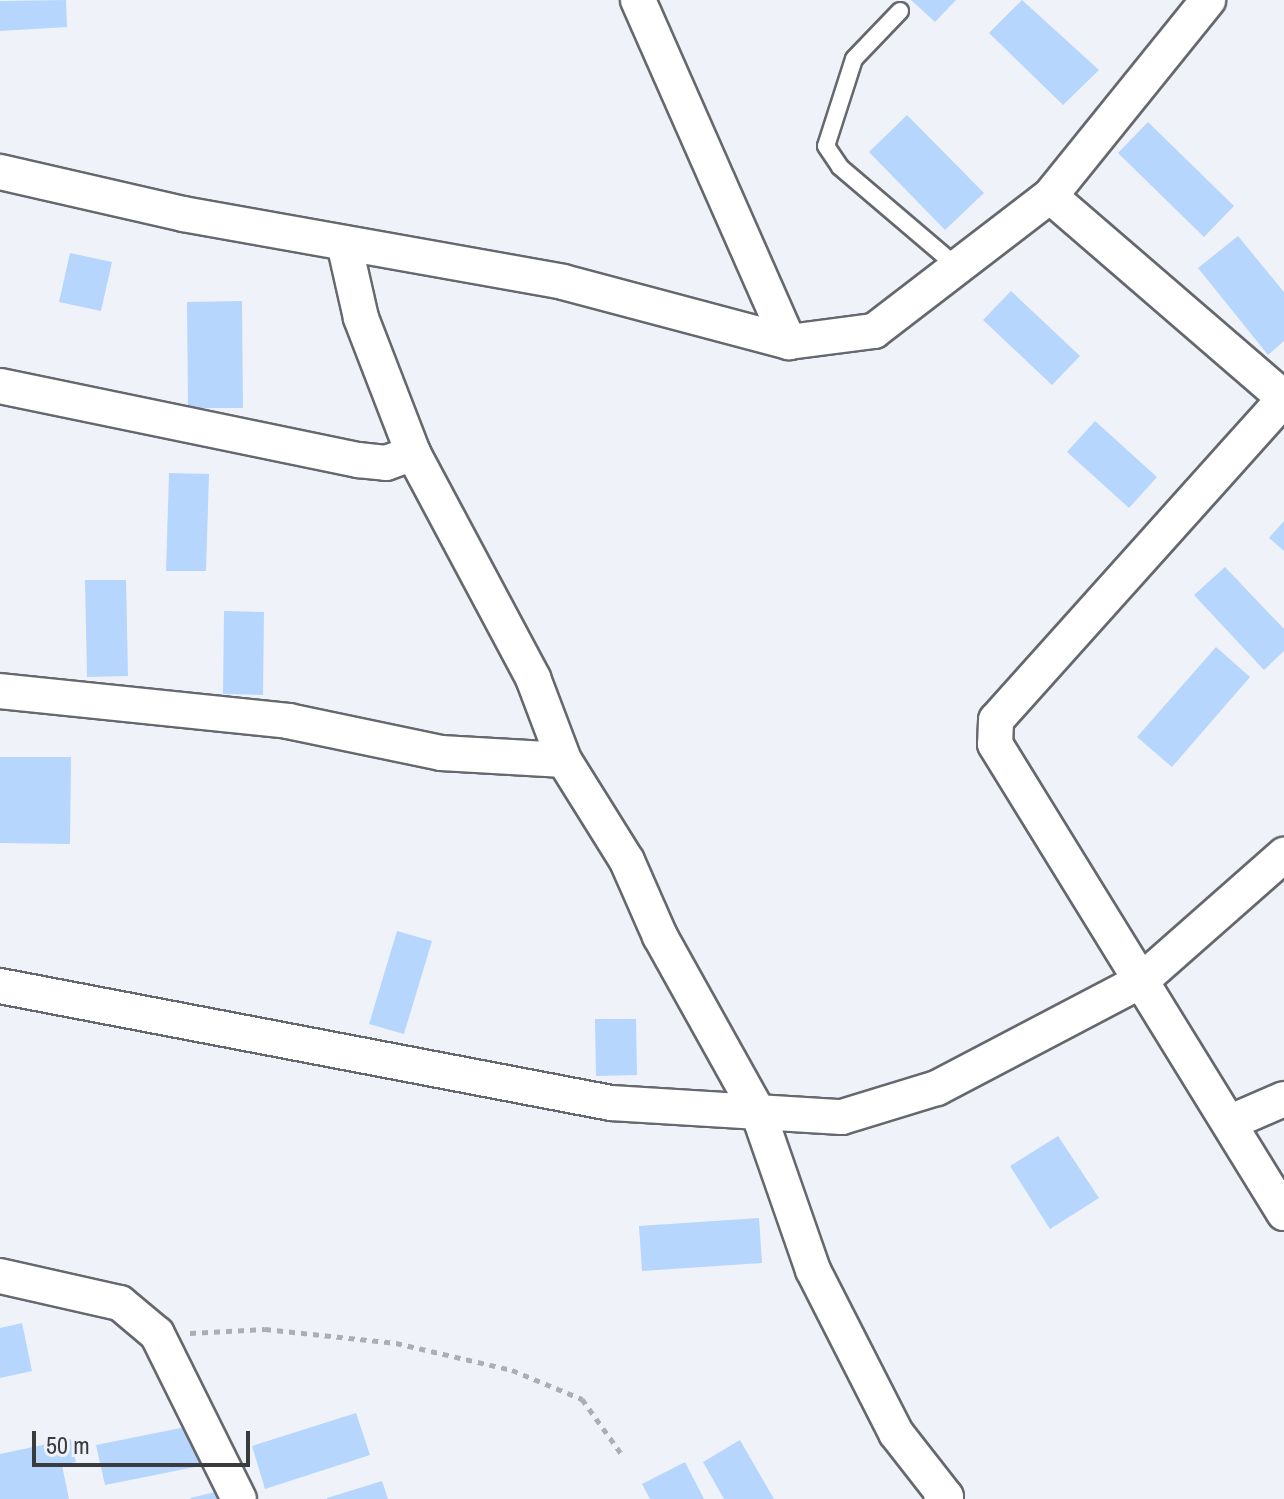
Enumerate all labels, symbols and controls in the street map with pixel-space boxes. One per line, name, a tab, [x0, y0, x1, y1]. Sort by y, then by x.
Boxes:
scale bar	[36, 1415, 254, 1465]
text: 50 m	[46, 1429, 90, 1461]

